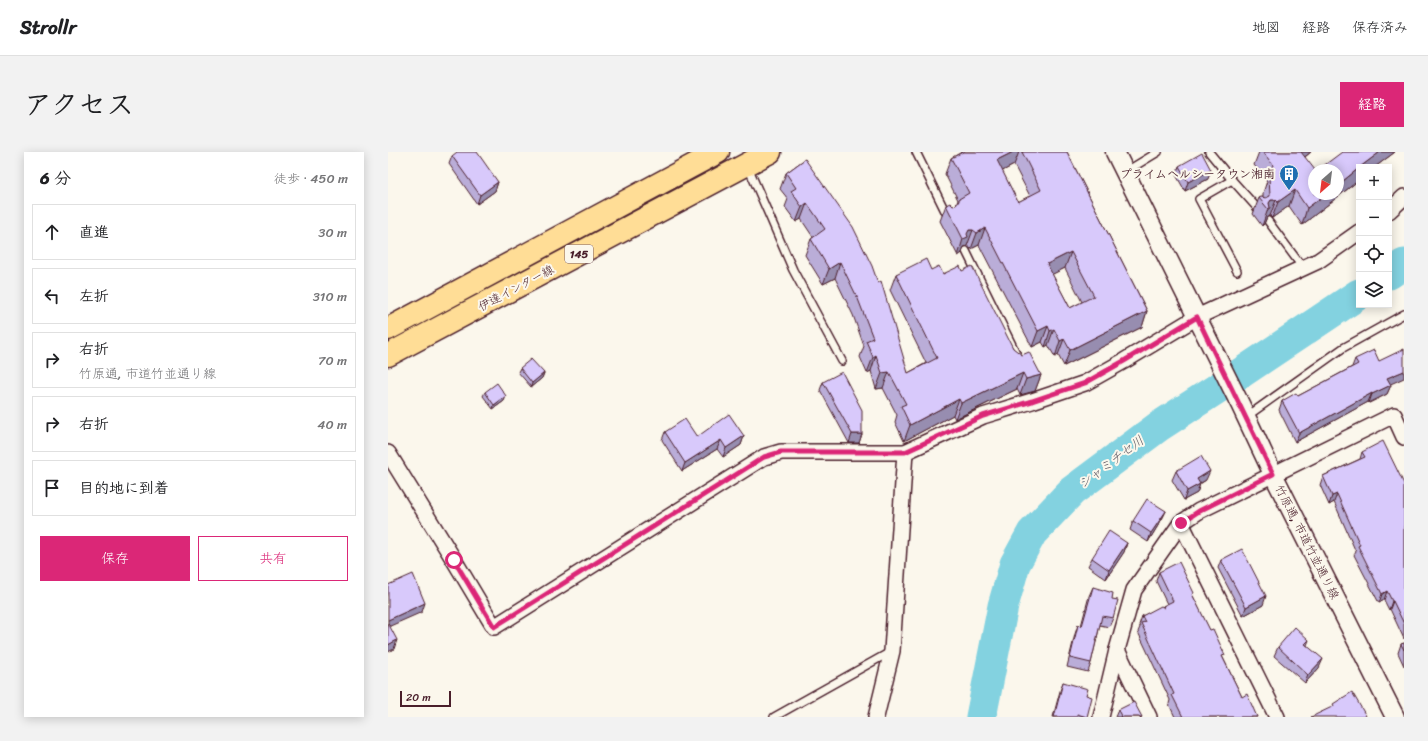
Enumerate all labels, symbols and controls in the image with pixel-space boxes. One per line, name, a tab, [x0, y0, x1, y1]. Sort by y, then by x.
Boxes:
text: Strollr	[20, 11, 76, 44]
text: 地図	[1252, 15, 1280, 40]
text: 経路	[1302, 15, 1330, 40]
text: 保存済み	[1352, 15, 1408, 40]
text: アクセス	[24, 80, 134, 129]
button: 経路	[1340, 82, 1404, 127]
text: 6 分	[40, 163, 71, 193]
place label: プライムヘルシータウン湘南	[1120, 163, 1275, 185]
building icon: プライムヘルシータウン湘南	[1278, 163, 1300, 191]
north arrow	[1308, 164, 1344, 200]
map controls	[1356, 164, 1392, 308]
button: +	[1356, 164, 1392, 200]
text: 徒歩 · 450 m	[274, 167, 348, 190]
button: −	[1356, 200, 1392, 236]
text: 直進	[79, 219, 109, 245]
icon: ahead	[41, 221, 63, 243]
text: 30 m	[318, 221, 347, 244]
button: locate	[1356, 236, 1392, 272]
road number: 145	[565, 245, 593, 263]
street label: 伊達インター線	[474, 259, 558, 317]
button: layers	[1356, 272, 1392, 308]
text: 左折	[79, 283, 109, 309]
icon: left	[41, 285, 63, 307]
text: 310 m	[313, 285, 347, 308]
text: 右折	[79, 336, 109, 362]
icon: right	[41, 349, 63, 371]
text: 70 m	[318, 349, 347, 372]
text: 竹原通, 市道竹並通り線	[79, 362, 216, 385]
text: 右折	[79, 411, 109, 437]
icon: right	[41, 413, 63, 435]
text: 40 m	[317, 413, 347, 436]
water label: シャミチセ川	[1073, 429, 1149, 495]
text: 目的地に到着	[79, 475, 169, 501]
icon: arrive	[41, 477, 63, 499]
street label: 竹原通, 市道竹並通り線	[1269, 481, 1345, 603]
route end	[1172, 514, 1190, 532]
button: 保存	[40, 536, 190, 581]
button: 共有	[198, 536, 348, 581]
route start	[445, 551, 463, 569]
text: 20 m	[406, 688, 431, 707]
scale bar	[400, 689, 451, 708]

